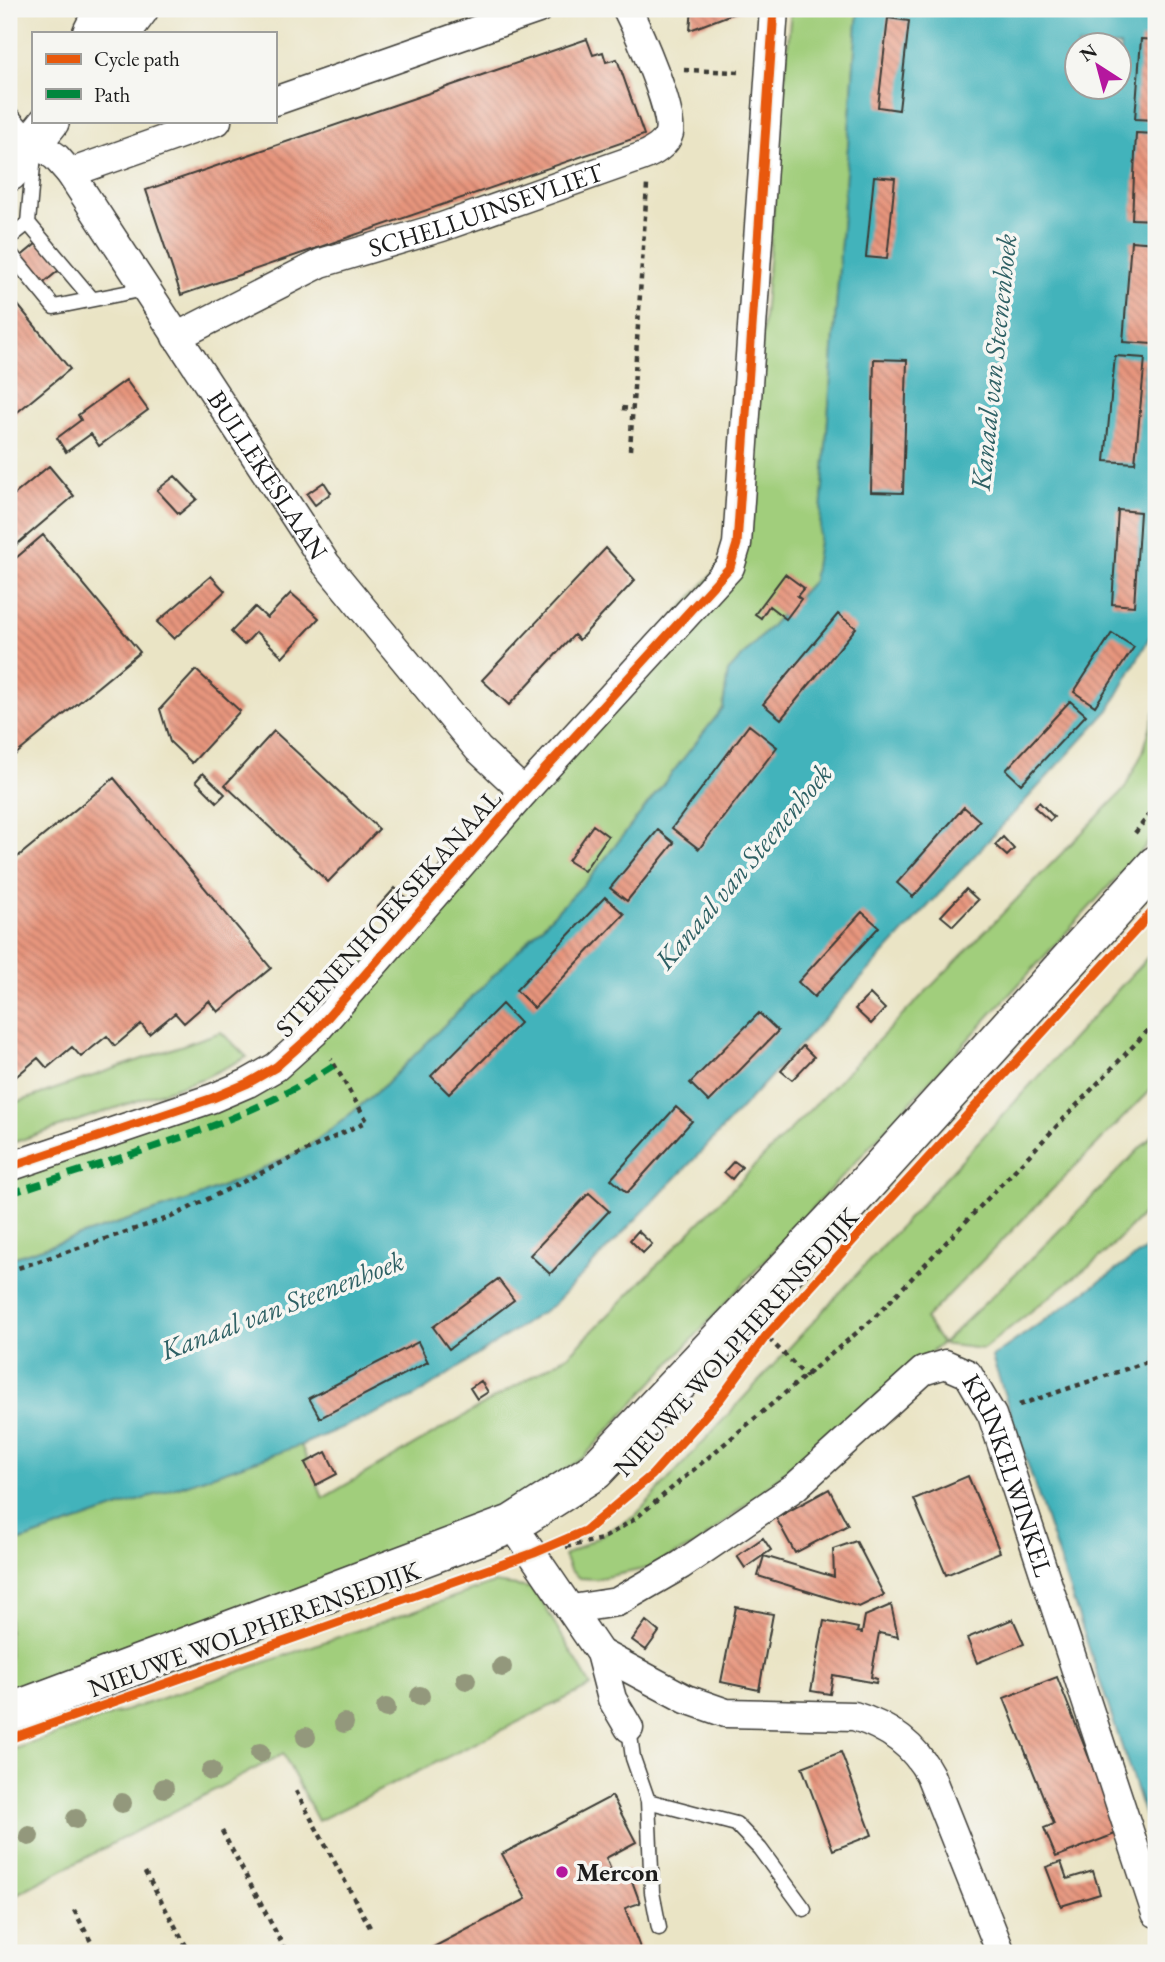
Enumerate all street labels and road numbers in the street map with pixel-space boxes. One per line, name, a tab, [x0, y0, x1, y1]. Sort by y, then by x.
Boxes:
street label: SCHELLUINSEVLIET	[364, 154, 608, 265]
street label: BULLEKESLAAN	[200, 384, 336, 567]
street label: STEENENHOEKSEKANAAL	[268, 782, 508, 1044]
street label: NIEUWE WOLPHERENSEDIJK	[606, 1200, 866, 1484]
street label: KRINKELWINKEL	[955, 1368, 1061, 1581]
street label: NIEUWE WOLPHERENSEDIJK	[83, 1553, 425, 1705]

